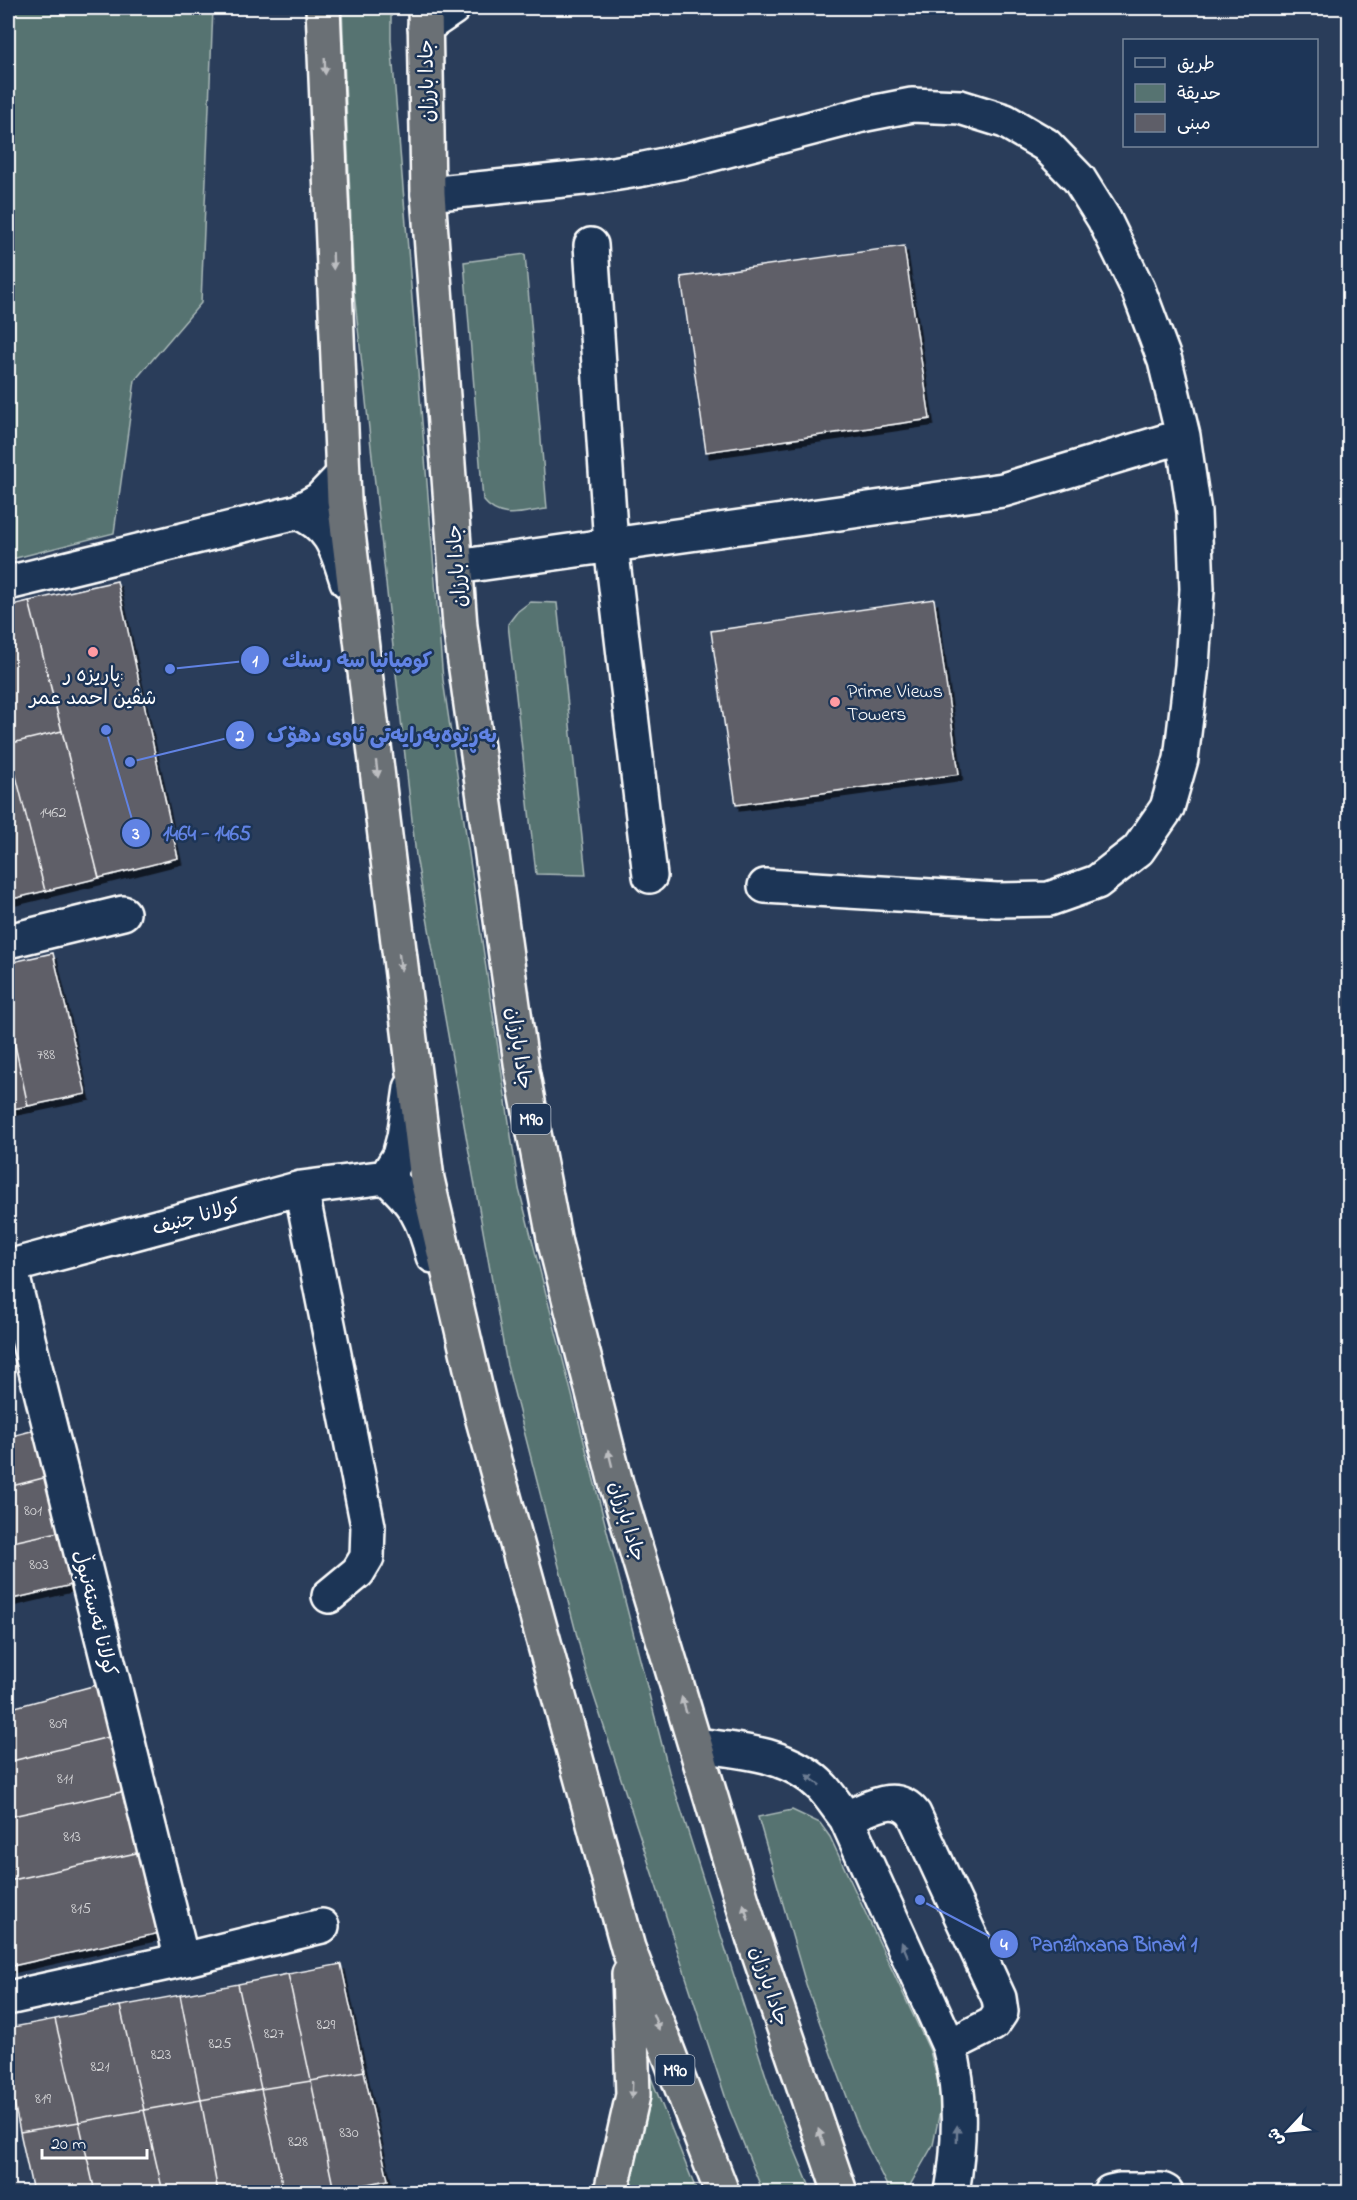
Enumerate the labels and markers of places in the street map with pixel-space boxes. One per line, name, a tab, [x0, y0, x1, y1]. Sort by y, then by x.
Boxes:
callout: كومپانيا سه رسنك	[240, 641, 444, 680]
marker: پاريزه ر: شڤين احمد عمر	[86, 645, 100, 659]
place label: پاريزه ر: شڤين احمد عمر	[28, 662, 156, 714]
place label: Prime Views Towers	[847, 678, 943, 730]
marker: Prime Views Towers	[828, 695, 842, 709]
callout: بەڕێوەبەرایەتی ئاوی دهۆک	[225, 715, 509, 754]
callout: 1464 - 1465	[121, 813, 263, 852]
callout: Panzînxana Binavî 1	[989, 1925, 1209, 1964]

